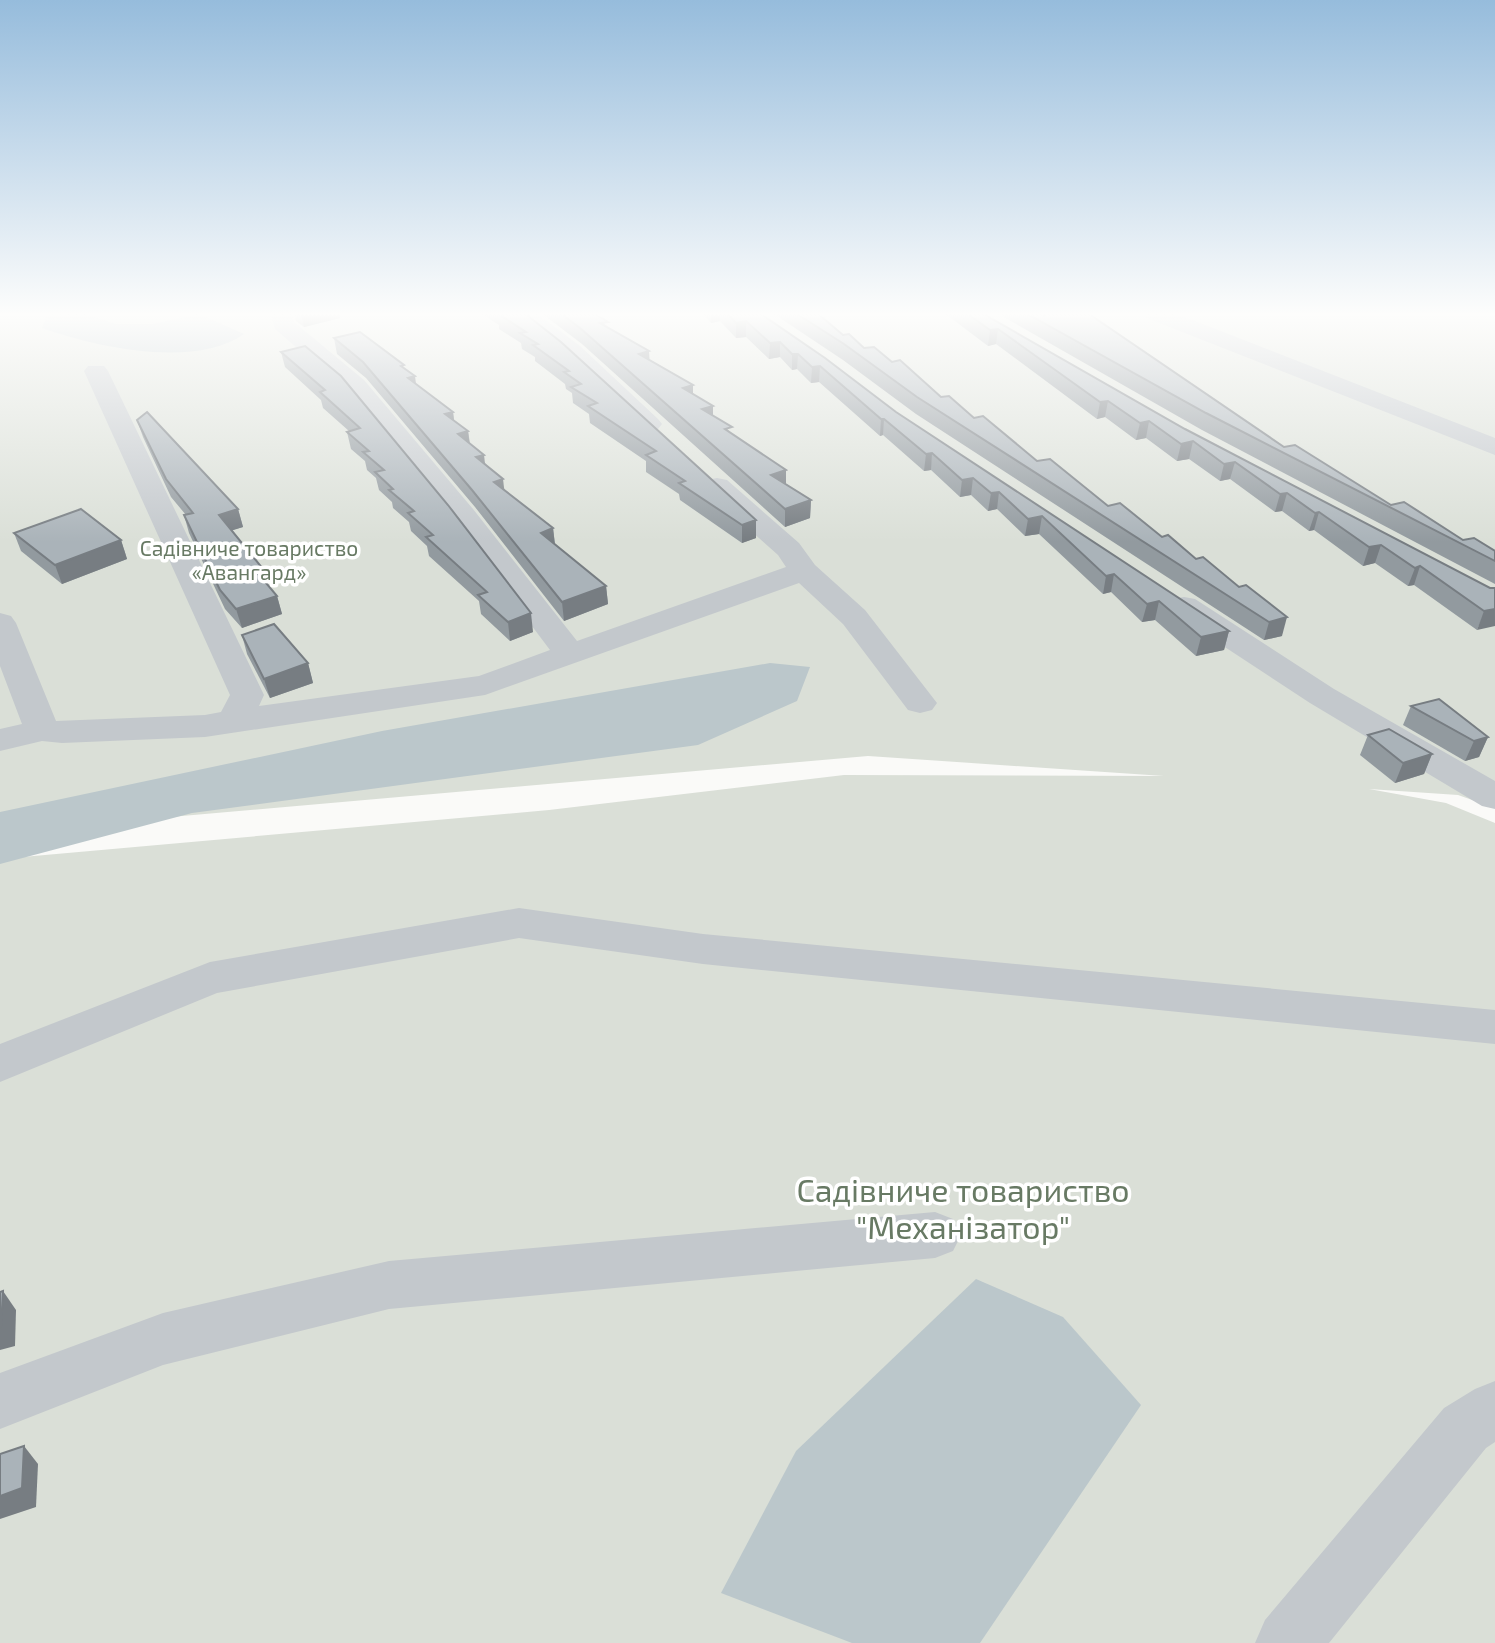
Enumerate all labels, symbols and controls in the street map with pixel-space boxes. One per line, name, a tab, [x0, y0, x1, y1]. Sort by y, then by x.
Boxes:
park label: Садівниче товариство «Авангард»	[140, 535, 358, 584]
park label: Садівниче товариство "Механізатор"	[796, 1170, 1130, 1245]

